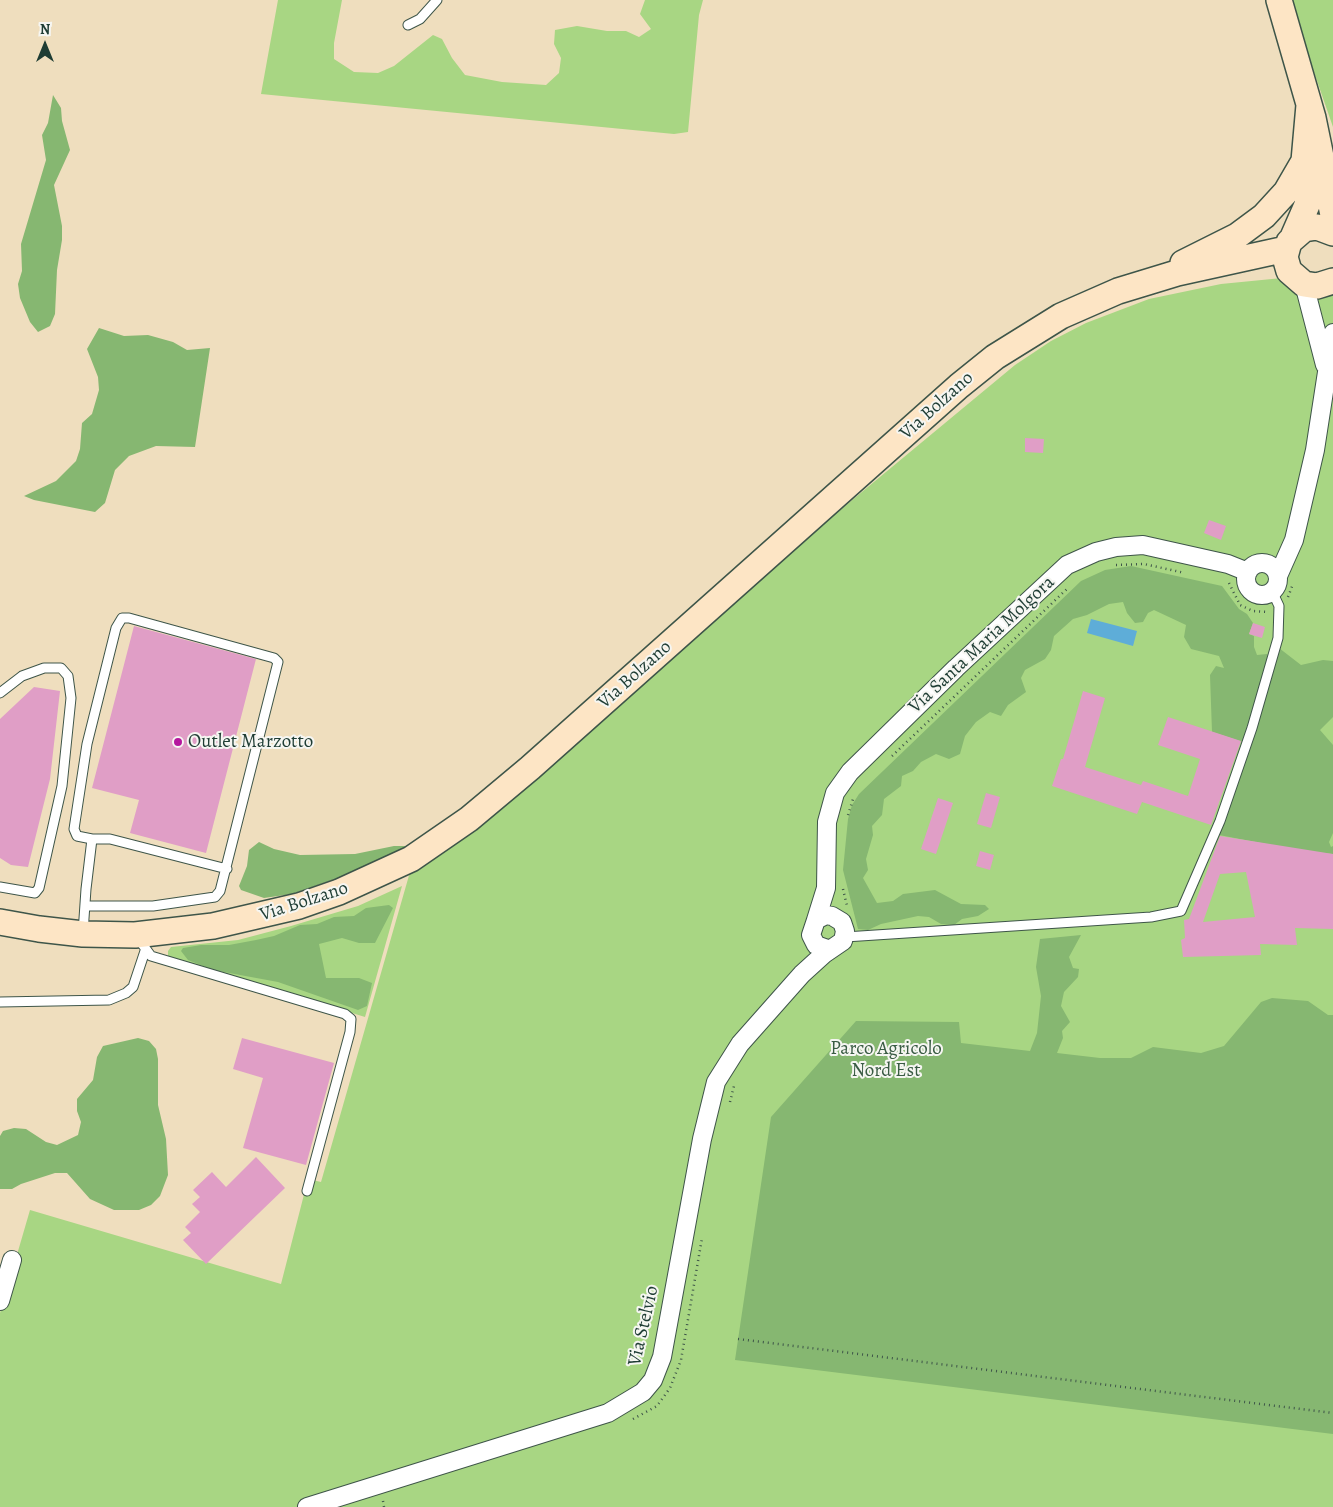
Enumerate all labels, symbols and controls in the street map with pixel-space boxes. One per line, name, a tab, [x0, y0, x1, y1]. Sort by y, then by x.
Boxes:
north arrow	[20, 20, 70, 70]
text: N	[40, 20, 50, 39]
street label: Via Bolzano	[895, 367, 979, 445]
street label: Via Santa Maria Molgora	[904, 571, 1060, 719]
street label: Via Bolzano	[593, 636, 677, 714]
place label: Outlet Marzotto	[188, 731, 313, 753]
marker: Outlet Marzotto	[172, 736, 184, 748]
street label: Via Bolzano	[257, 877, 351, 927]
park label: Parco Agricolo Nord Est	[830, 1038, 942, 1082]
street label: Via Stelvio	[624, 1284, 664, 1368]

